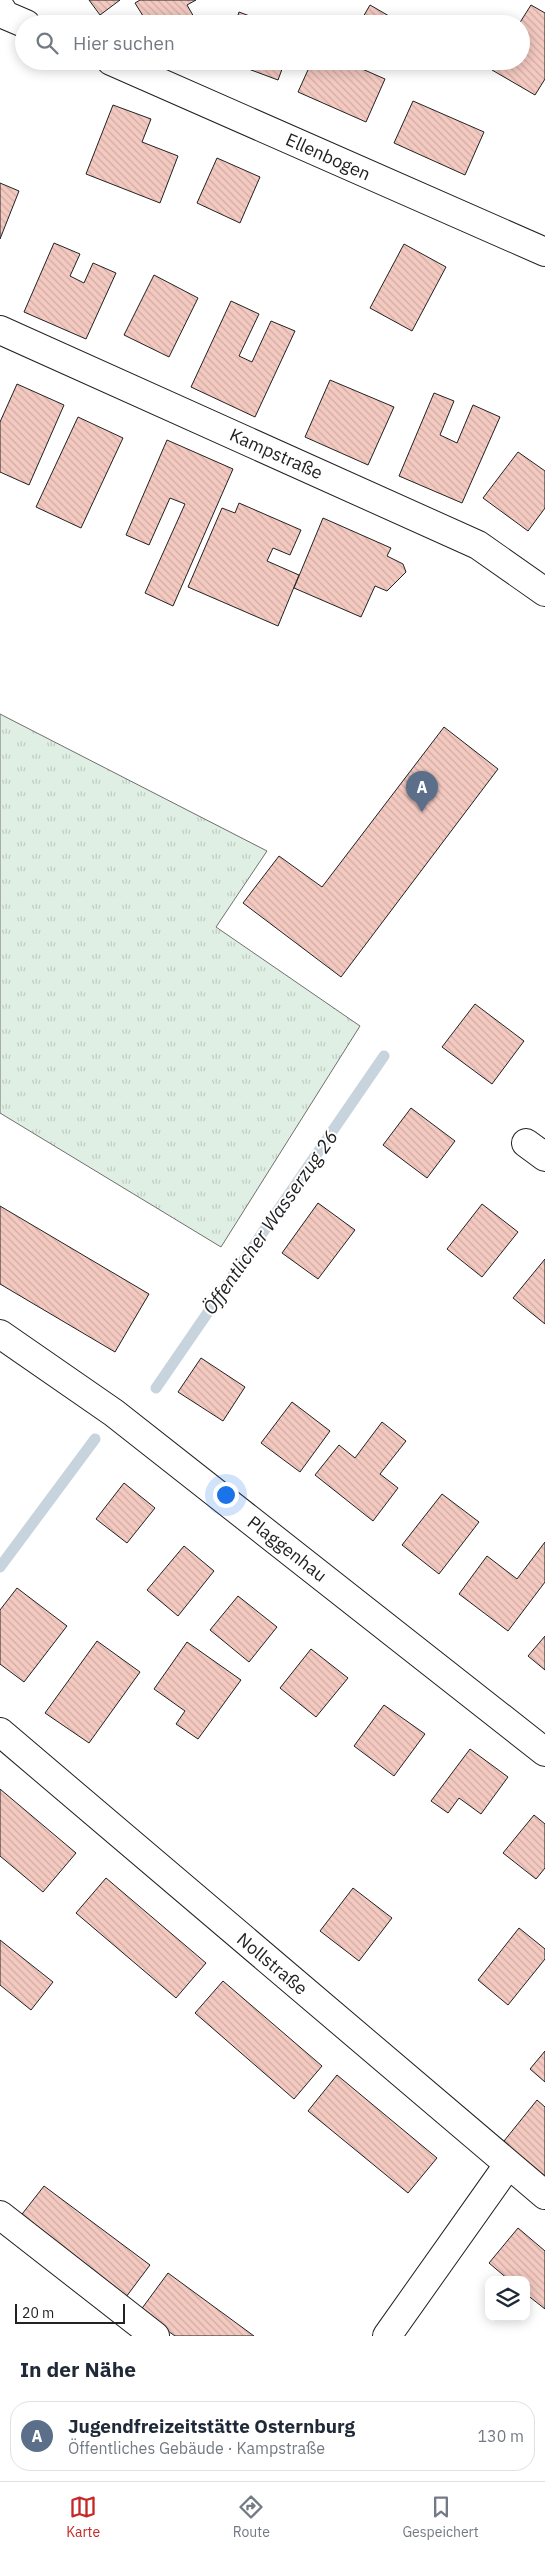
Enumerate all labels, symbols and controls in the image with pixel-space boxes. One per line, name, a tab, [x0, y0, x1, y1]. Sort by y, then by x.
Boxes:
search box	[15, 15, 530, 70]
icon: search	[33, 29, 61, 57]
text: Hier suchen	[73, 31, 175, 55]
street label: Ellenbogen	[282, 128, 374, 185]
street label: Kampstraße	[226, 423, 326, 484]
pin: A	[406, 771, 438, 812]
water label: Öffentlicher Wasserzug 26	[197, 1125, 343, 1319]
your location	[213, 1482, 239, 1508]
street label: Plaggenhau	[243, 1510, 332, 1587]
street label: Nollstraße	[232, 1927, 312, 2000]
map controls	[485, 2276, 530, 2321]
button: layers	[485, 2276, 530, 2321]
scale bar	[15, 2301, 125, 2324]
text: 20 m	[22, 2304, 54, 2322]
text: In der Nähe	[20, 2355, 136, 2383]
text: Jugendfreizeitstätte Osternburg	[68, 2414, 355, 2438]
text: A	[32, 2426, 42, 2446]
text: 130 m	[477, 2426, 524, 2446]
text: Öffentliches Gebäude · Kampstraße	[68, 2438, 325, 2458]
tab: Karte	[66, 2493, 100, 2541]
tab: Route	[233, 2493, 270, 2541]
tab: Gespeichert	[402, 2493, 479, 2541]

